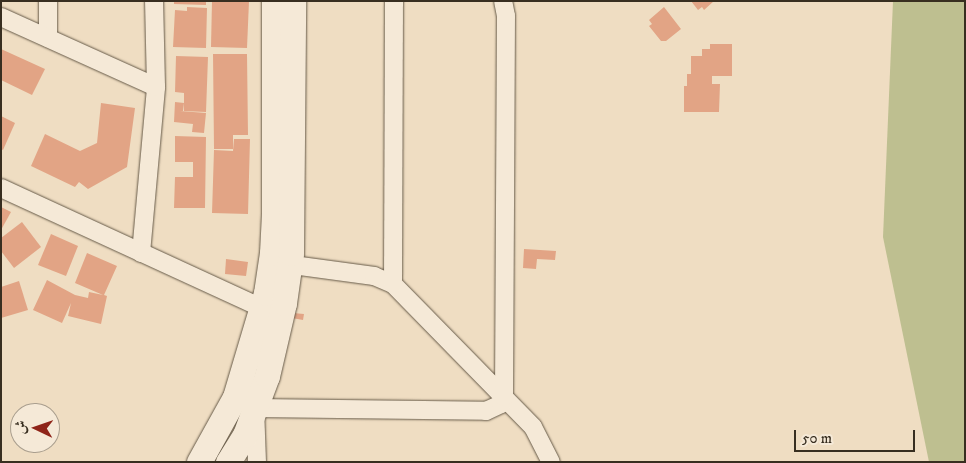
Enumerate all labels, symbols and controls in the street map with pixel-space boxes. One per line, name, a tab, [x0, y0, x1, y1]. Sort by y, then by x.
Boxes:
north arrow	[10, 403, 60, 453]
text: ش	[12, 420, 30, 435]
scale bar	[796, 420, 917, 452]
text: 50 m	[802, 429, 832, 448]

